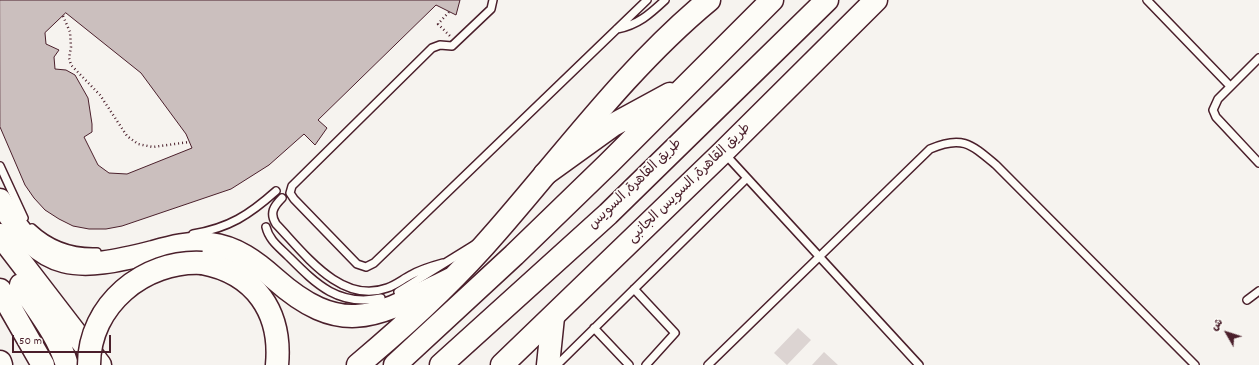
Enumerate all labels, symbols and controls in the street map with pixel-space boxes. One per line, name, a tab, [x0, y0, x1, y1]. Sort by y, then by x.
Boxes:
street label: طريق القاهرة, السويس الجانبى	[625, 121, 755, 247]
street label: طريق القاهرة, السويس	[586, 136, 686, 234]
north arrow	[1207, 313, 1247, 353]
text: ش	[1208, 316, 1228, 335]
scale bar	[14, 327, 113, 353]
text: 50 m	[19, 333, 42, 350]

